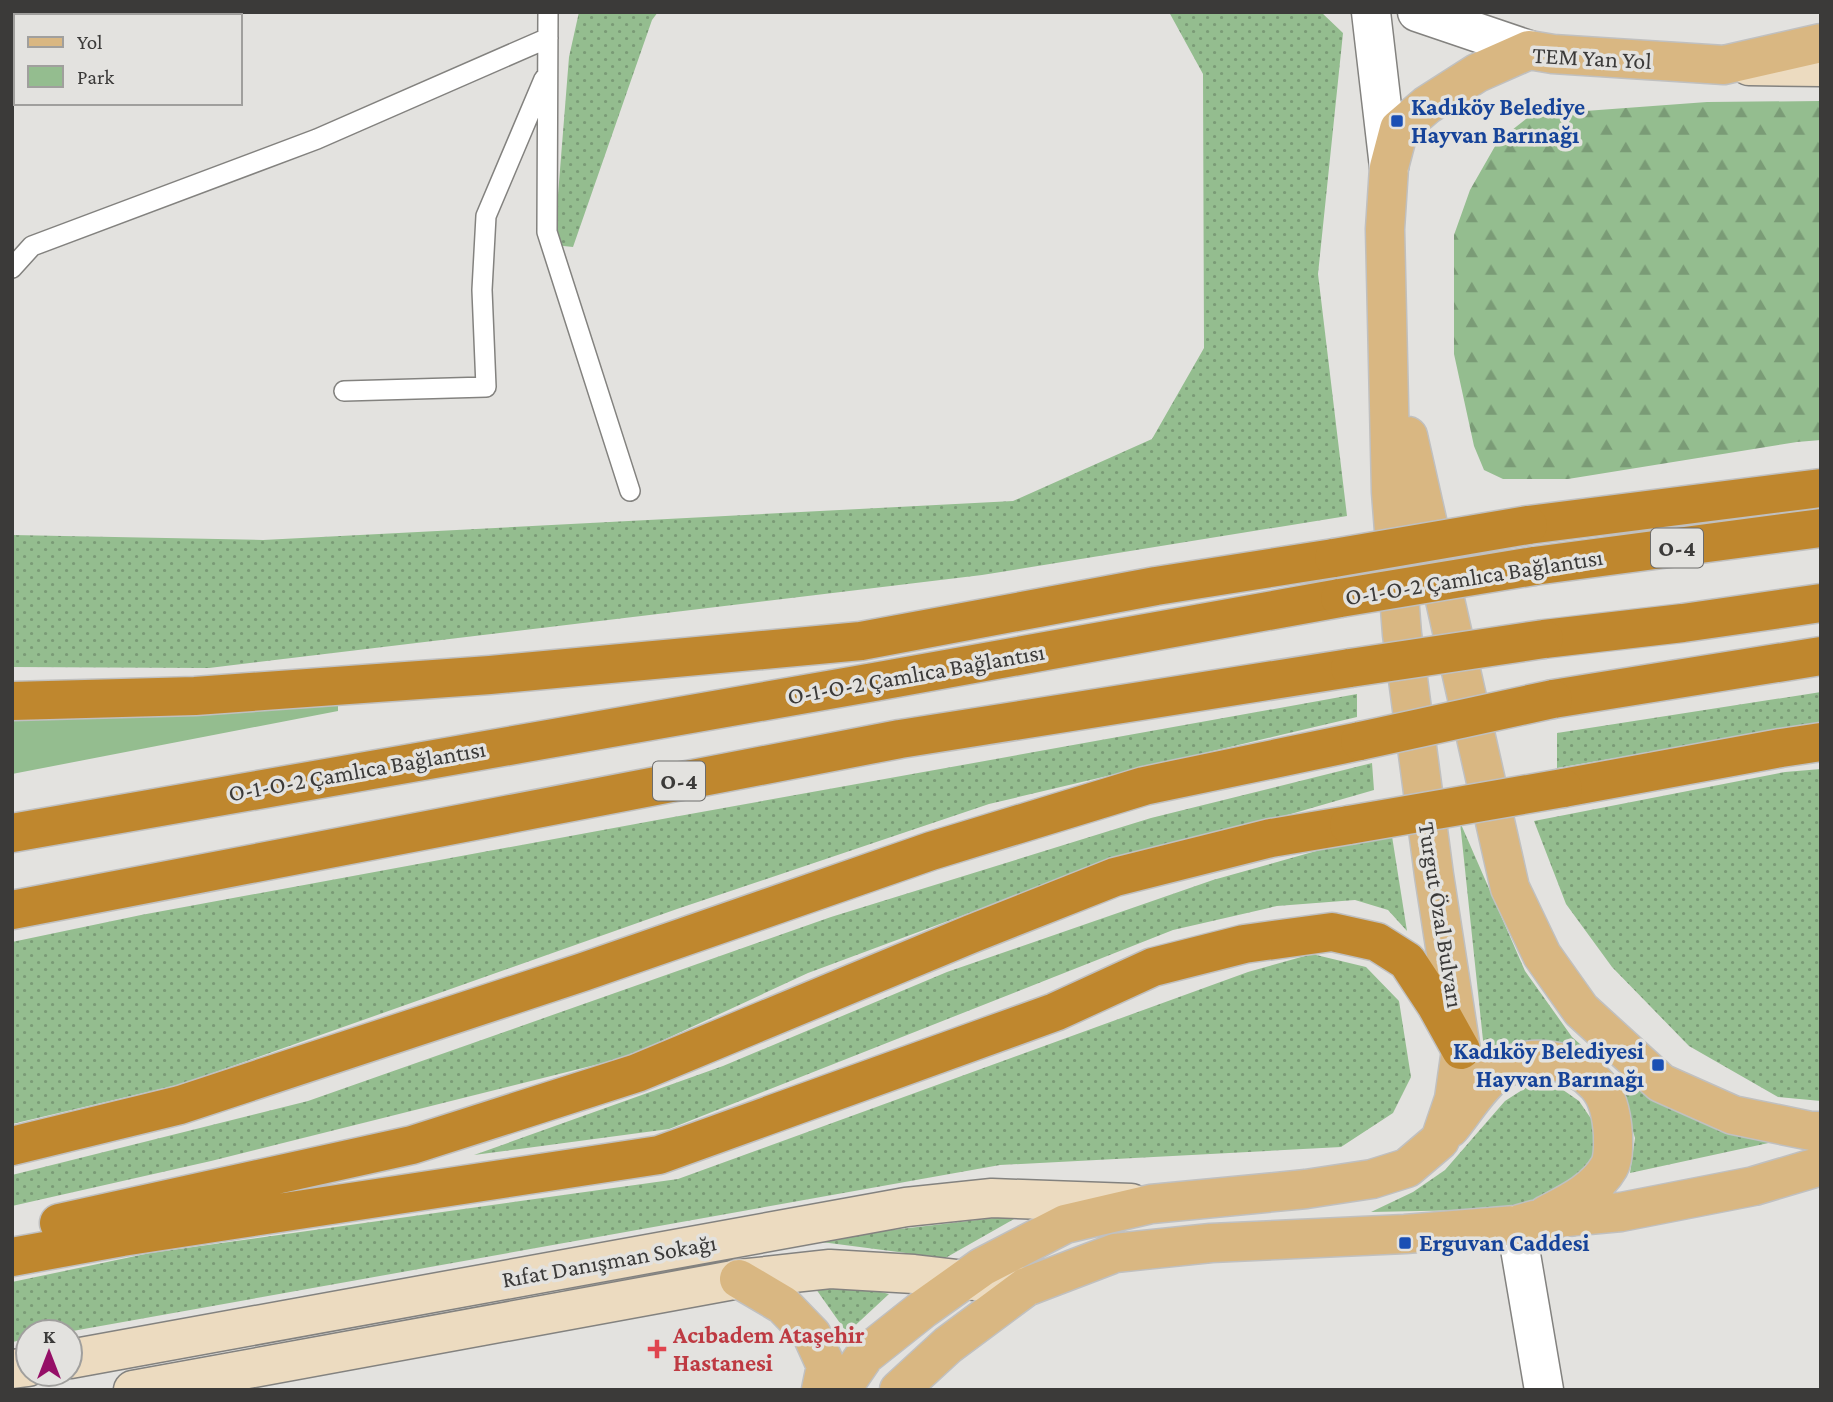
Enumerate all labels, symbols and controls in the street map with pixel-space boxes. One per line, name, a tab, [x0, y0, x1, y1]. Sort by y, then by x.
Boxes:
legend	[14, 14, 242, 105]
text: Yol	[77, 30, 103, 54]
street label: TEM Yan Yol	[1532, 41, 1652, 74]
text: Park	[77, 65, 114, 89]
place label: Kadıköy Belediye Hayvan Barınağı	[1411, 93, 1585, 148]
marker: Kadıköy Belediye Hayvan Barınağı	[1389, 113, 1405, 129]
road number: O-4	[1651, 528, 1703, 568]
street label: O-1-O-2 Çamlıca Bağlantısı	[1343, 543, 1605, 610]
street label: O-1-O-2 Çamlıca Bağlantısı	[785, 638, 1047, 709]
street label: O-1-O-2 Çamlıca Bağlantısı	[226, 735, 488, 806]
road number: O-4	[653, 762, 705, 800]
street label: Turgut Özal Bulvarı	[1413, 820, 1470, 1010]
place label: Kadıköy Belediyesi Hayvan Barınağı	[1453, 1037, 1644, 1092]
marker: Kadıköy Belediyesi Hayvan Barınağı	[1650, 1057, 1666, 1073]
street label: Rıfat Danışman Sokağı	[500, 1228, 718, 1293]
place label: Erguvan Caddesi	[1419, 1229, 1589, 1256]
marker: Erguvan Caddesi	[1397, 1235, 1413, 1251]
north arrow	[14, 1318, 84, 1388]
place label: Acıbadem Ataşehir Hastanesi	[672, 1321, 865, 1376]
text: K	[43, 1326, 56, 1347]
marker: Acıbadem Ataşehir Hastanesi	[647, 1339, 667, 1359]

